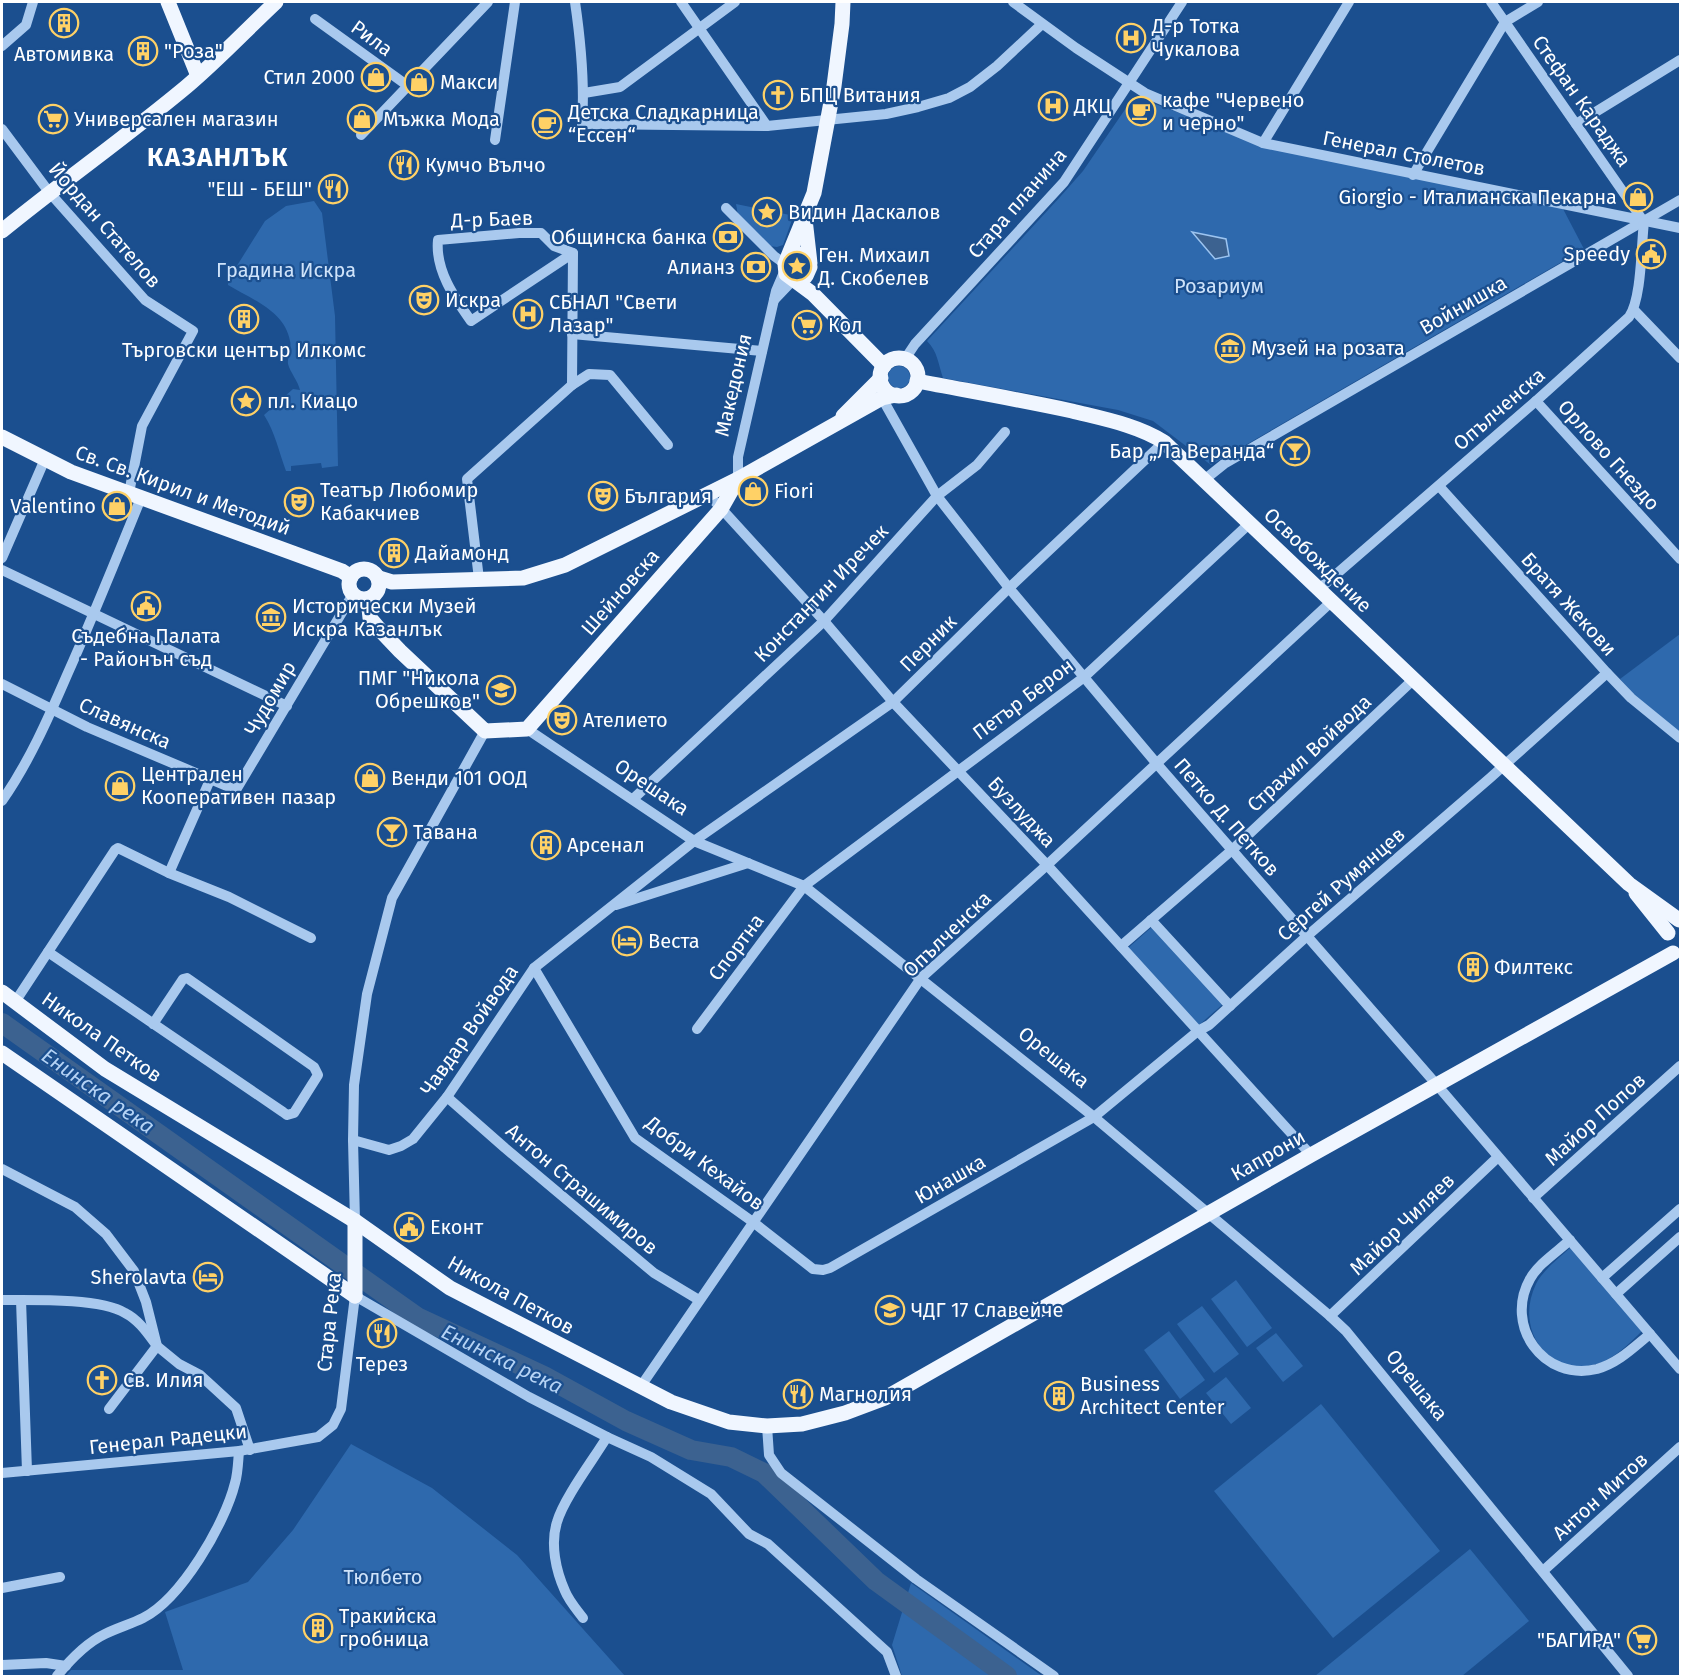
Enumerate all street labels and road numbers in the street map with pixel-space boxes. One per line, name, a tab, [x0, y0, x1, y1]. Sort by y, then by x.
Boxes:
street label: Рила	[346, 15, 398, 61]
street label: Стефан Караджа	[1528, 31, 1636, 171]
street label: Генерал Столетов	[1321, 125, 1487, 181]
street label: Стара планина	[963, 143, 1071, 263]
street label: Йордан Стателов	[44, 157, 166, 293]
street label: Д-р Баев	[450, 206, 533, 232]
street label: Войнишка	[1415, 270, 1511, 340]
street label: Македония	[709, 331, 757, 439]
street label: Опълченска	[1448, 363, 1550, 455]
street label: Орлово Гнездо	[1553, 395, 1665, 515]
street label: Св. Св. Кирил и Методий	[72, 440, 294, 540]
street label: Освобождение	[1259, 503, 1377, 617]
street label: Константин Иречек	[749, 519, 893, 667]
street label: Шейновска	[576, 544, 664, 640]
street label: Братя Жекови	[1516, 547, 1622, 661]
street label: Перник	[895, 609, 962, 676]
street label: Петър Берон	[968, 653, 1078, 745]
street label: Чудомир	[239, 657, 301, 739]
street label: Страхил Войвода	[1242, 689, 1376, 817]
street label: Славянска	[75, 692, 175, 754]
street label: Орешака	[610, 753, 694, 821]
street label: Петко Д. Петков	[1169, 753, 1285, 881]
street label: Бузлуджа	[983, 772, 1061, 852]
street label: Сергей Румянцев	[1272, 822, 1410, 946]
street label: Опълченска	[898, 886, 996, 982]
street label: Спортна	[703, 909, 769, 985]
street label: Чавдар Войвода	[415, 960, 523, 1100]
street label: Никола Петков	[37, 987, 167, 1087]
street label: Орешака	[1014, 1021, 1094, 1093]
street label: Майор Попов	[1540, 1068, 1650, 1170]
street label: Добри Кехайов	[640, 1110, 769, 1215]
street label: Антон Страшимиров	[501, 1119, 663, 1259]
street label: Капрони	[1227, 1124, 1309, 1186]
street label: Юнашка	[910, 1149, 990, 1209]
street label: Майор Чиляев	[1345, 1168, 1459, 1280]
street label: Никола Петков	[443, 1250, 579, 1340]
street label: Стара Река	[312, 1271, 346, 1373]
street label: Орешака	[1381, 1345, 1453, 1425]
street label: Генерал Радецки	[88, 1419, 248, 1459]
street label: Антон Митов	[1547, 1447, 1653, 1545]

